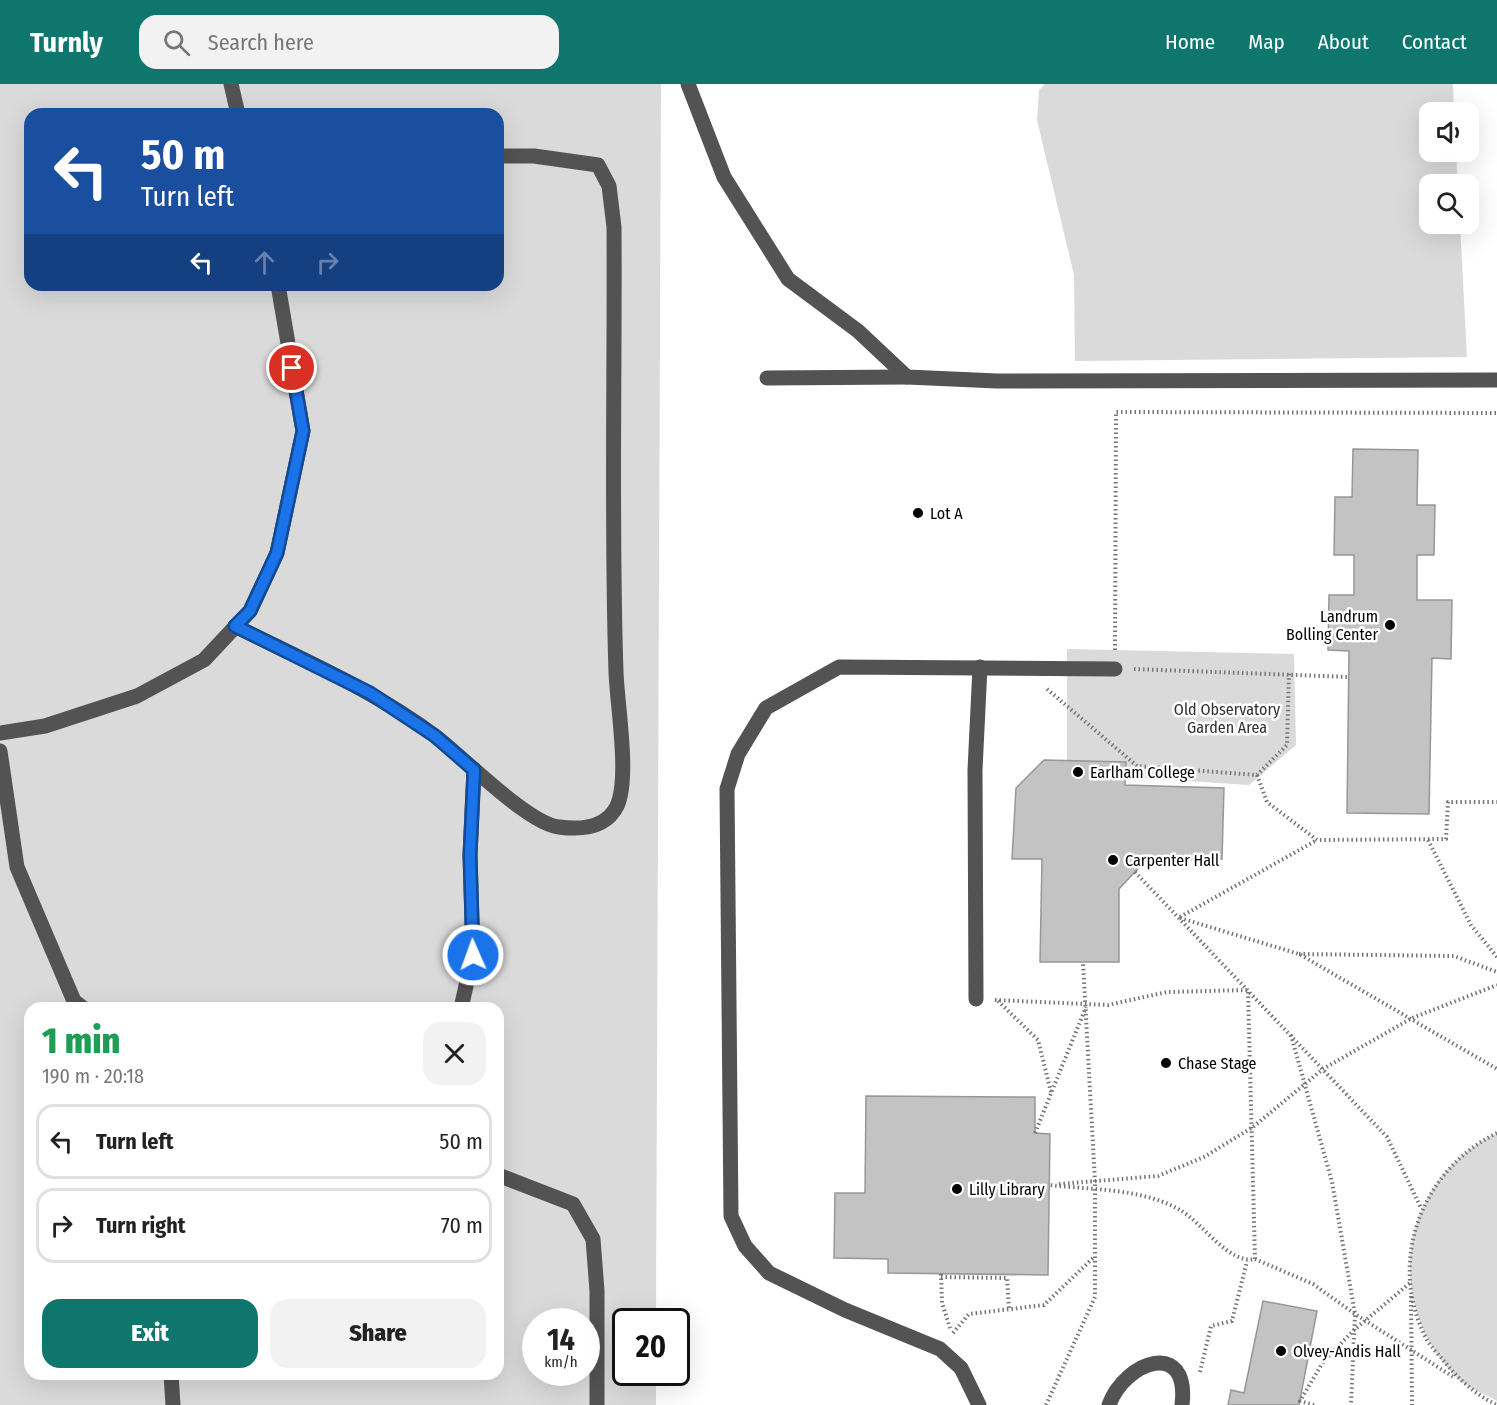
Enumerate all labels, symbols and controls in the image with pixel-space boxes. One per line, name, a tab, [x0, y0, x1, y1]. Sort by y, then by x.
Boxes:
search box	[139, 15, 559, 69]
text: Turnly	[30, 26, 103, 59]
icon: search	[160, 26, 193, 59]
text: Search here	[208, 29, 314, 56]
text: Home	[1165, 29, 1215, 55]
text: Map	[1248, 29, 1285, 55]
text: About	[1318, 29, 1369, 55]
text: Contact	[1402, 29, 1467, 55]
map controls	[1419, 102, 1479, 234]
button: sound	[1419, 102, 1479, 162]
text: 50 m	[141, 130, 225, 180]
icon: left	[42, 132, 120, 210]
button: search	[1419, 174, 1479, 234]
text: Turn left	[141, 181, 234, 213]
icon: left	[185, 246, 218, 279]
icon: ahead	[248, 246, 281, 279]
icon: right	[311, 246, 344, 279]
pin	[266, 342, 317, 393]
icon: arrive	[275, 351, 308, 384]
place label: Lot A	[930, 504, 963, 523]
marker: Lot A	[911, 506, 925, 520]
place label: Landrum Bolling Center	[1286, 607, 1378, 644]
marker: Landrum Bolling Center	[1383, 618, 1397, 632]
park label: Old Observatory Garden Area	[1174, 700, 1281, 737]
place label: Earlham College	[1090, 763, 1195, 782]
marker: Earlham College	[1071, 765, 1085, 779]
place label: Carpenter Hall	[1125, 851, 1219, 870]
marker: Carpenter Hall	[1106, 853, 1120, 867]
position arrow	[441, 923, 505, 987]
text: 1 min	[42, 1019, 120, 1063]
button: close	[423, 1022, 486, 1085]
place label: Chase Stage	[1178, 1054, 1257, 1073]
marker: Chase Stage	[1159, 1056, 1173, 1070]
text: 190 m · 20:18	[42, 1064, 144, 1088]
icon: left	[45, 1125, 78, 1158]
text: Turn left	[96, 1128, 174, 1155]
text: 50 m	[439, 1128, 483, 1155]
place label: Lilly Library	[969, 1180, 1045, 1199]
marker: Lilly Library	[950, 1182, 964, 1196]
icon: right	[45, 1209, 78, 1242]
text: Turn right	[96, 1212, 185, 1239]
text: 70 m	[441, 1212, 483, 1239]
button: Exit	[42, 1299, 258, 1368]
button: Share	[270, 1299, 486, 1368]
speed limit sign: 20	[612, 1308, 690, 1386]
text: 14	[547, 1322, 575, 1358]
place label: Olvey-Andis Hall	[1293, 1342, 1401, 1361]
marker: Olvey-Andis Hall	[1274, 1344, 1288, 1358]
text: km/h	[544, 1353, 578, 1371]

